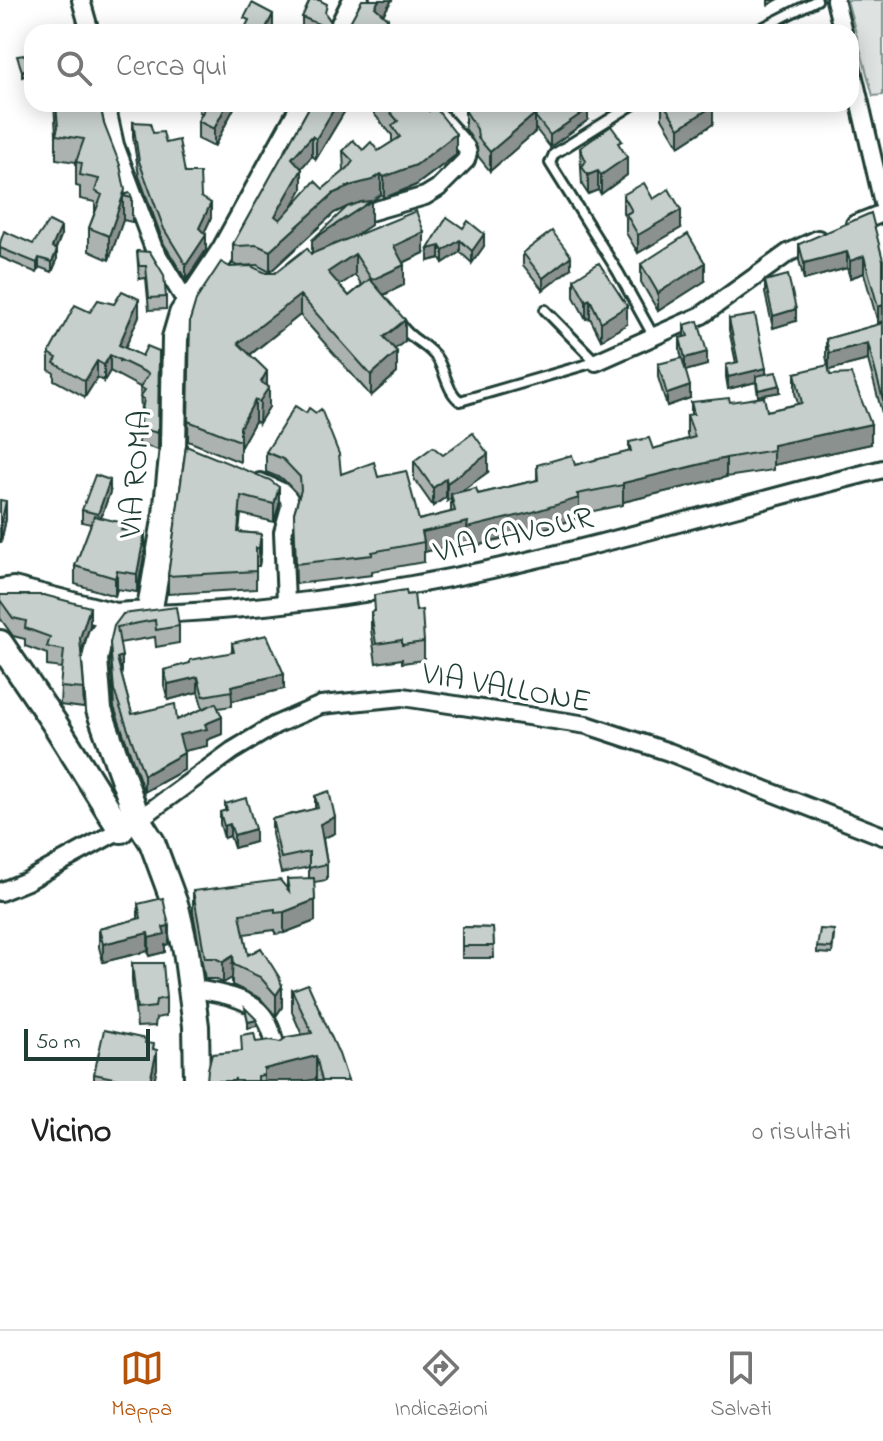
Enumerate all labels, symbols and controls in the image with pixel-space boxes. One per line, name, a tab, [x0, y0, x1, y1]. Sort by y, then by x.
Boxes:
search box	[24, 24, 859, 112]
icon: search	[52, 46, 96, 90]
text: Cerca qui	[116, 46, 227, 90]
street label: VIA ROMA	[108, 408, 166, 541]
street label: VIA CAVOUR	[429, 495, 598, 578]
street label: VIA VALLONE	[417, 651, 595, 727]
scale bar	[24, 1025, 150, 1061]
text: 50 m	[36, 1027, 81, 1059]
text: Vicino	[32, 1108, 111, 1158]
text: 0 risultati	[752, 1114, 851, 1152]
tab: Mappa	[111, 1346, 172, 1426]
tab: Indicazioni	[395, 1346, 488, 1426]
tab: Salvati	[710, 1346, 772, 1426]

